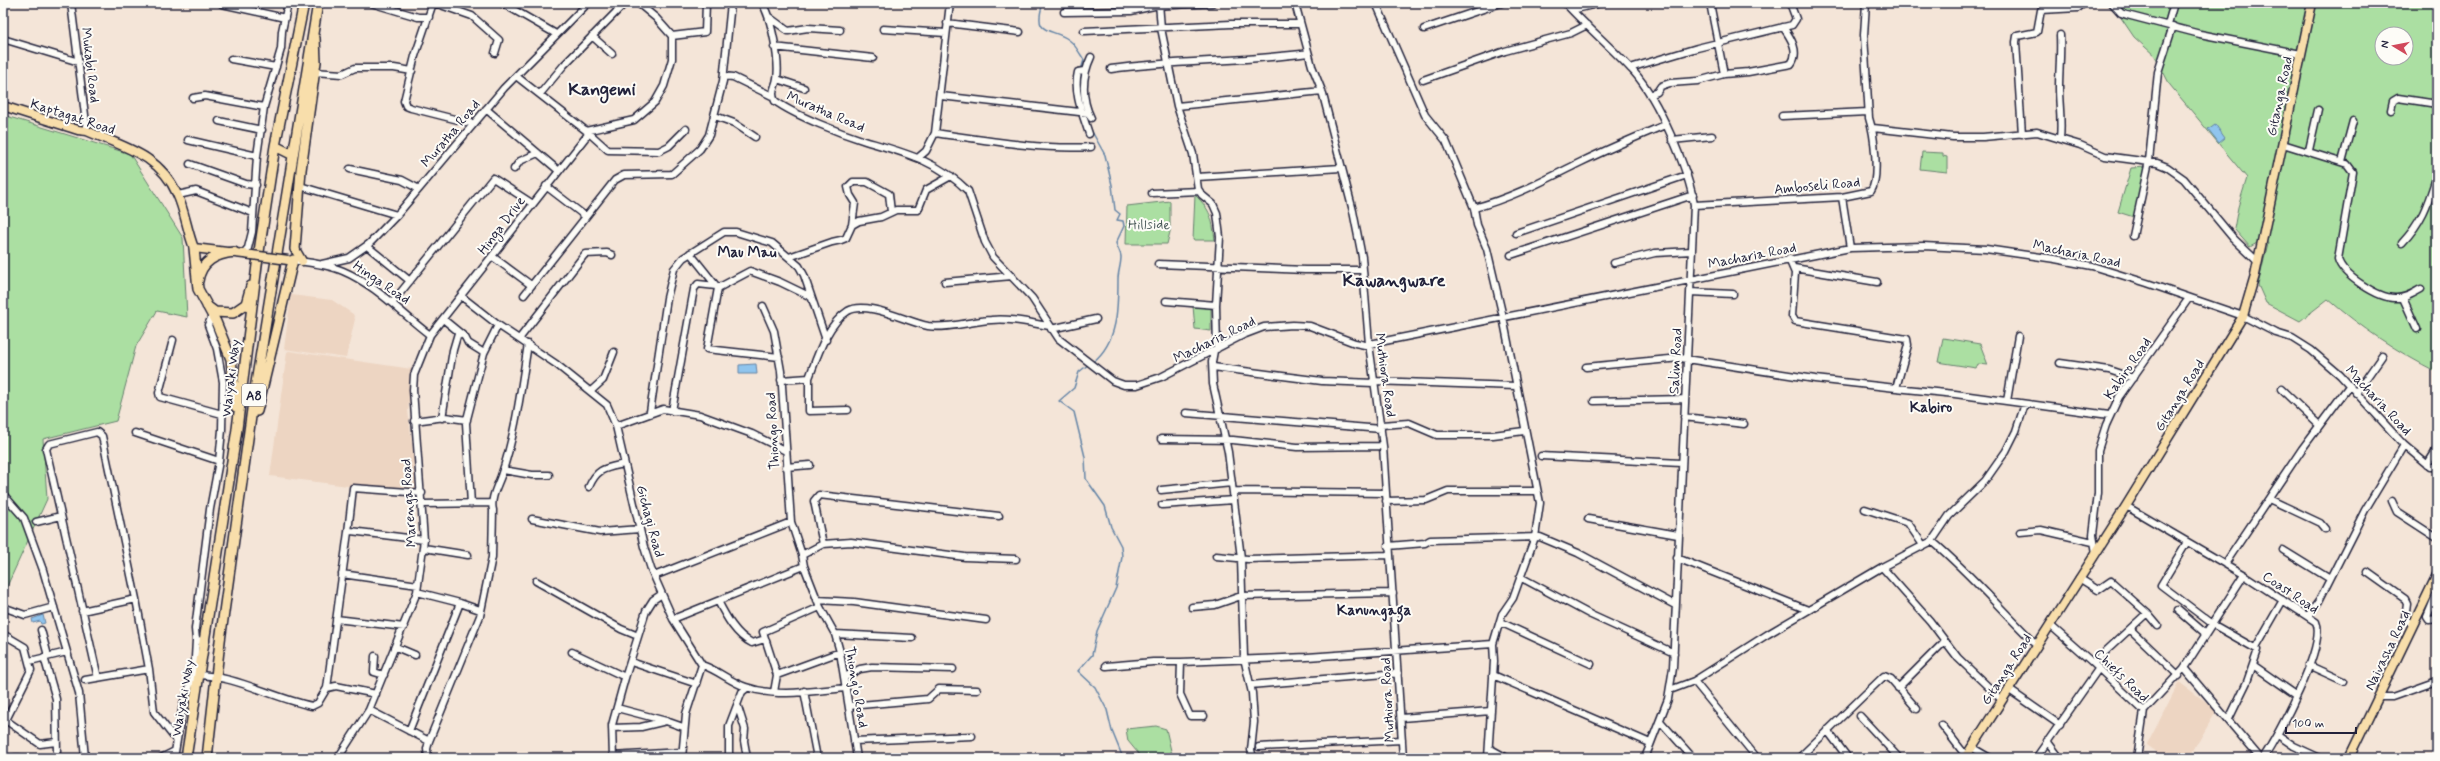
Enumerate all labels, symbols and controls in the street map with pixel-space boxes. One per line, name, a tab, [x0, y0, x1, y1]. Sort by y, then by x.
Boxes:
street label: Mukabi Road	[76, 26, 104, 104]
north arrow	[2374, 26, 2414, 66]
text: N	[2378, 40, 2393, 49]
street label: Gitanga Road	[2263, 55, 2297, 138]
district label: Kangemi	[568, 78, 636, 104]
street label: Muratha Road	[784, 87, 867, 136]
street label: Kaptagat Road	[28, 95, 117, 139]
street label: Muratha Road	[417, 96, 484, 171]
street label: Amboseli Road	[1773, 173, 1861, 199]
street label: Hinga Drive	[474, 193, 531, 259]
park label: Hillside	[1128, 216, 1170, 234]
street label: Macharia Road	[2031, 236, 2122, 272]
street label: Macharia Road	[1707, 239, 1798, 273]
district label: Mau Mau	[717, 243, 777, 263]
street label: Hinga Road	[349, 257, 414, 309]
district label: Kawangware	[1343, 269, 1446, 293]
street label: Macharia Road	[1170, 312, 1259, 368]
street label: Salim Road	[1665, 328, 1687, 395]
street label: Muthiora Road	[1370, 332, 1400, 418]
street label: Kabiro Road	[2100, 334, 2156, 403]
street label: Waiyaki Way	[217, 338, 245, 418]
street label: Gitanga Road	[2151, 356, 2209, 435]
street label: Macharia Road	[2341, 362, 2415, 440]
road number: A8	[242, 384, 266, 406]
street label: Thiongo Road	[762, 392, 784, 470]
district label: Kabiro	[1910, 398, 1952, 418]
street label: Marenga Road	[397, 458, 421, 548]
street label: Gichagi Road	[632, 483, 668, 559]
street label: Coast Road	[2259, 567, 2322, 618]
district label: Kanungaga	[1337, 601, 1411, 623]
street label: Naivasha Road	[2361, 607, 2415, 693]
street label: Gitanga Road	[1977, 631, 2037, 709]
street label: Thiong'o Road	[840, 645, 872, 729]
street label: Chiefs Road	[2090, 645, 2153, 707]
street label: Muthiora Road	[1377, 657, 1399, 743]
street label: Waiyaki Way	[167, 658, 199, 738]
scale bar	[2286, 709, 2356, 735]
text: 100 m	[2292, 716, 2324, 732]

